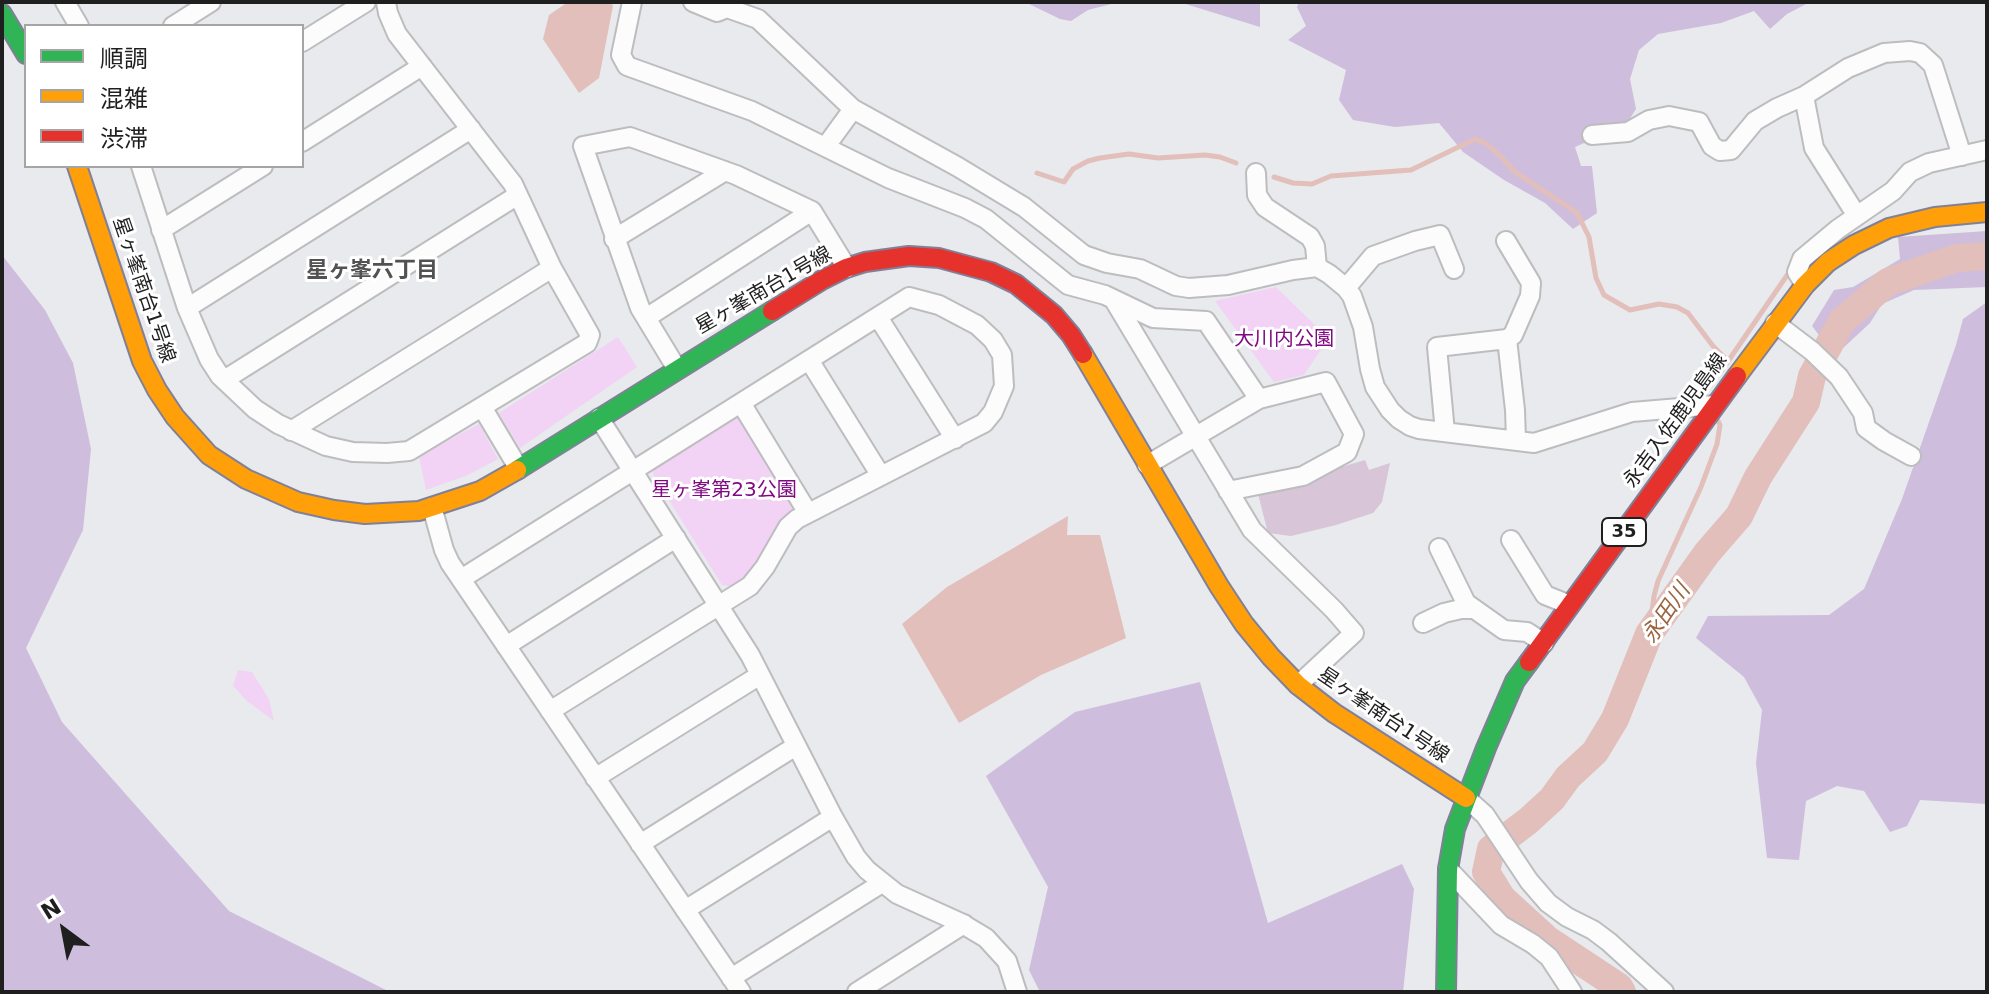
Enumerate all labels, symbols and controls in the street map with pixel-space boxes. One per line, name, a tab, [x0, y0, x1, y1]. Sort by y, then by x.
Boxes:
legend	[24, 24, 304, 168]
text: 順調	[100, 45, 148, 73]
text: 混雑	[100, 85, 148, 113]
text: 渋滞	[100, 125, 148, 153]
street label: 星ヶ峯南台1号線	[107, 214, 179, 366]
street label: 星ヶ峯南台1号線	[692, 242, 836, 340]
district label: 星ヶ峯六丁目	[306, 258, 438, 284]
park label: 大川内公園	[1234, 328, 1334, 352]
street label: 永吉入佐鹿児島線	[1619, 349, 1733, 493]
park label: 星ヶ峯第23公園	[651, 479, 797, 503]
road number: 35	[1602, 518, 1646, 546]
water label: 永田川	[1638, 579, 1696, 649]
street label: 星ヶ峯南台1号線	[1313, 663, 1453, 769]
north arrow	[24, 890, 104, 970]
text: N	[37, 894, 65, 925]

